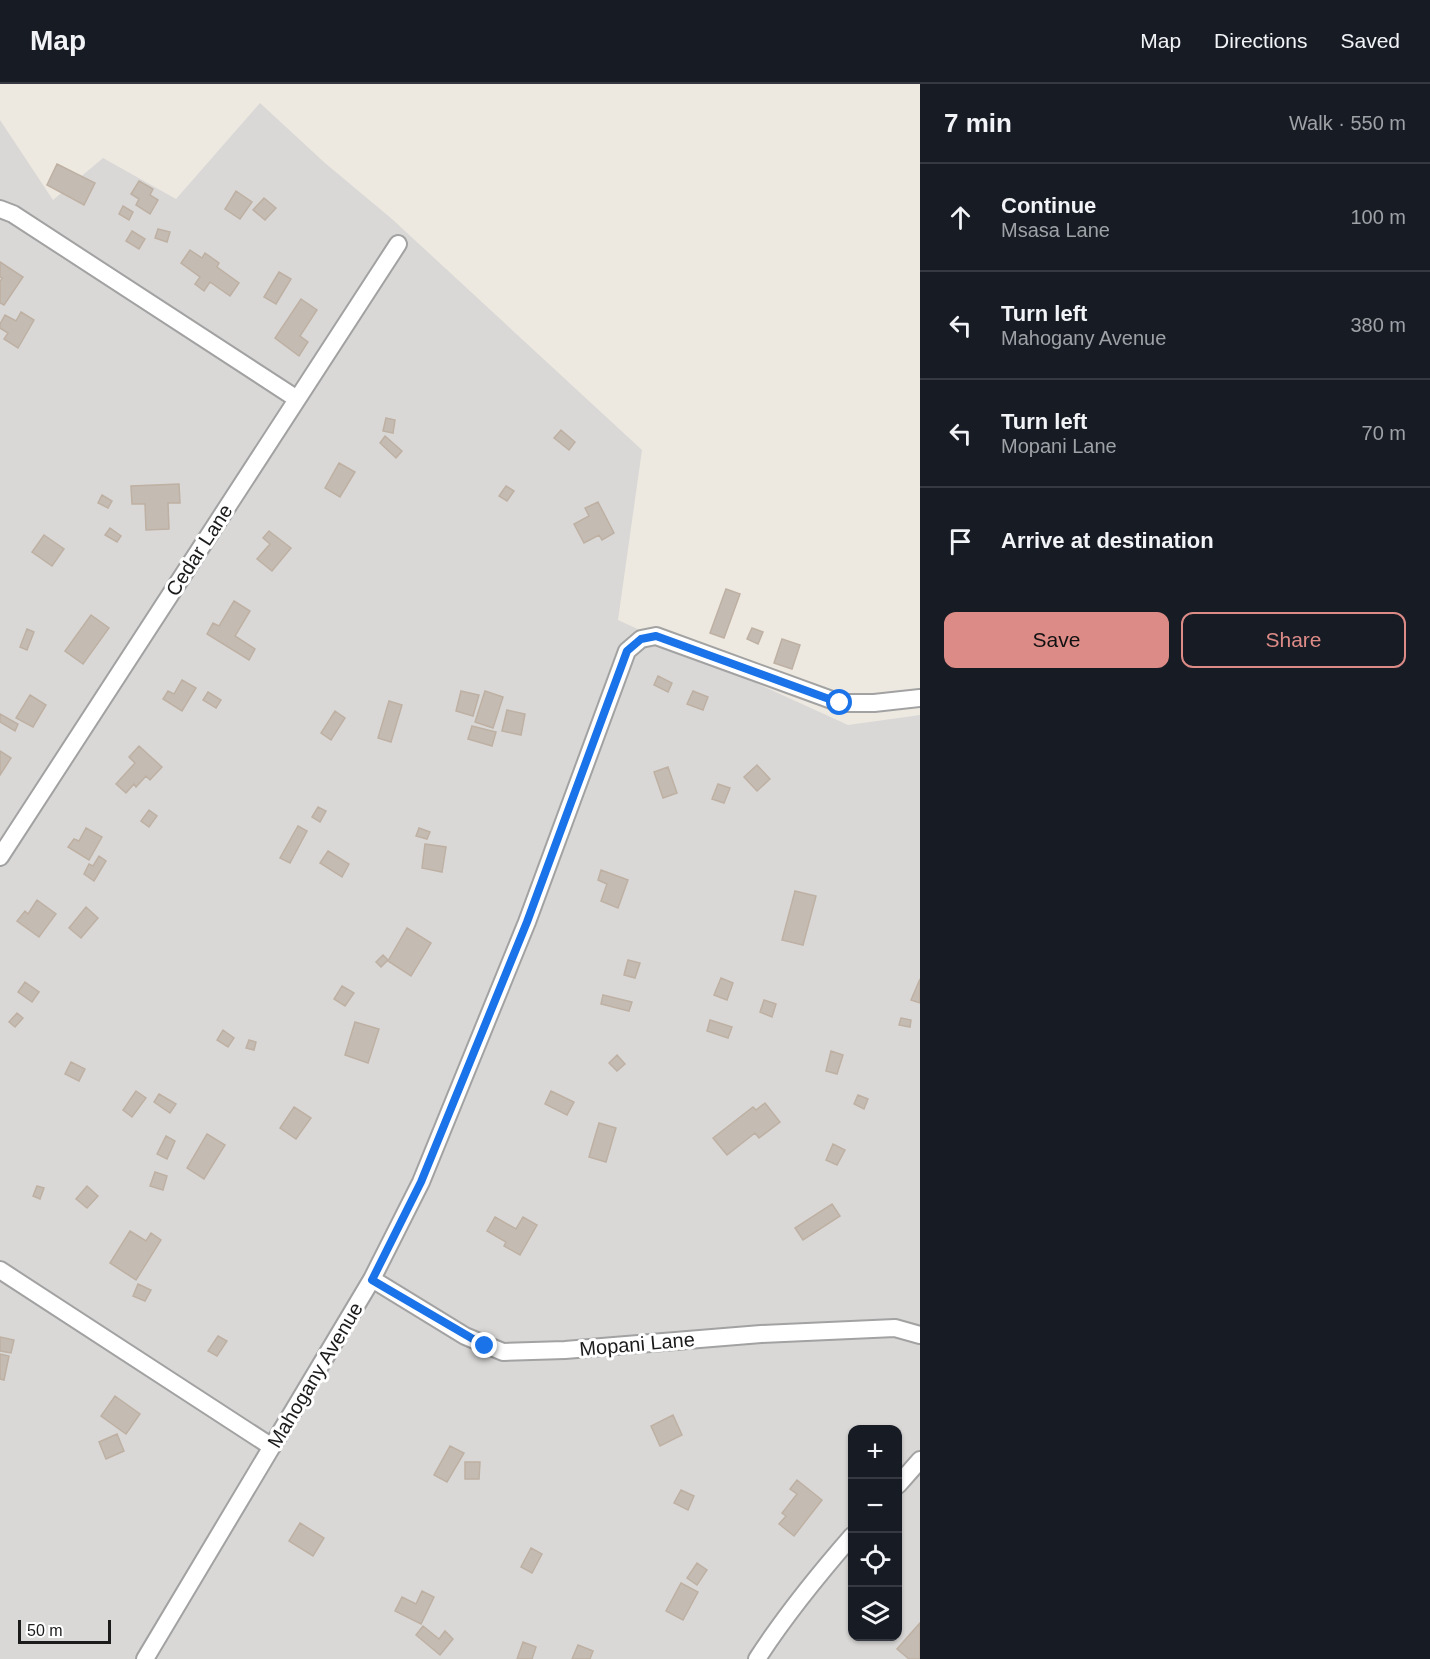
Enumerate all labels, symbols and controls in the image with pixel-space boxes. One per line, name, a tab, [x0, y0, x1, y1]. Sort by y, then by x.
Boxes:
text: Map	[30, 25, 86, 56]
text: Map	[1140, 29, 1181, 52]
text: Directions	[1214, 29, 1307, 52]
text: Saved	[1340, 29, 1400, 52]
text: 7 min	[944, 108, 1012, 138]
text: Walk · 550 m	[1289, 112, 1406, 134]
text: Continue	[1001, 193, 1096, 218]
icon: ahead	[944, 201, 977, 234]
text: 100 m	[1350, 206, 1406, 228]
text: Msasa Lane	[1001, 219, 1110, 241]
text: Turn left	[1001, 301, 1087, 326]
icon: left	[944, 309, 977, 342]
text: 380 m	[1350, 314, 1406, 336]
text: Mahogany Avenue	[1001, 327, 1166, 349]
text: Turn left	[1001, 409, 1087, 434]
icon: left	[944, 417, 977, 450]
text: 70 m	[1362, 422, 1406, 444]
text: Mopani Lane	[1001, 435, 1117, 457]
street label: Cedar Lane	[161, 500, 237, 600]
icon: arrive	[944, 525, 977, 558]
text: Arrive at destination	[1001, 528, 1214, 553]
button: Save	[944, 612, 1169, 668]
button: Share	[1181, 612, 1406, 668]
route start	[826, 689, 852, 715]
street label: Mahogany Avenue	[263, 1298, 367, 1452]
street label: Mopani Lane	[578, 1328, 696, 1360]
route end	[471, 1332, 497, 1358]
map controls	[848, 1425, 902, 1641]
button: +	[848, 1425, 902, 1479]
button: −	[848, 1479, 902, 1533]
button: locate	[848, 1533, 902, 1587]
button: layers	[848, 1587, 902, 1641]
scale bar	[18, 1617, 111, 1644]
text: 50 m	[27, 1622, 63, 1639]

